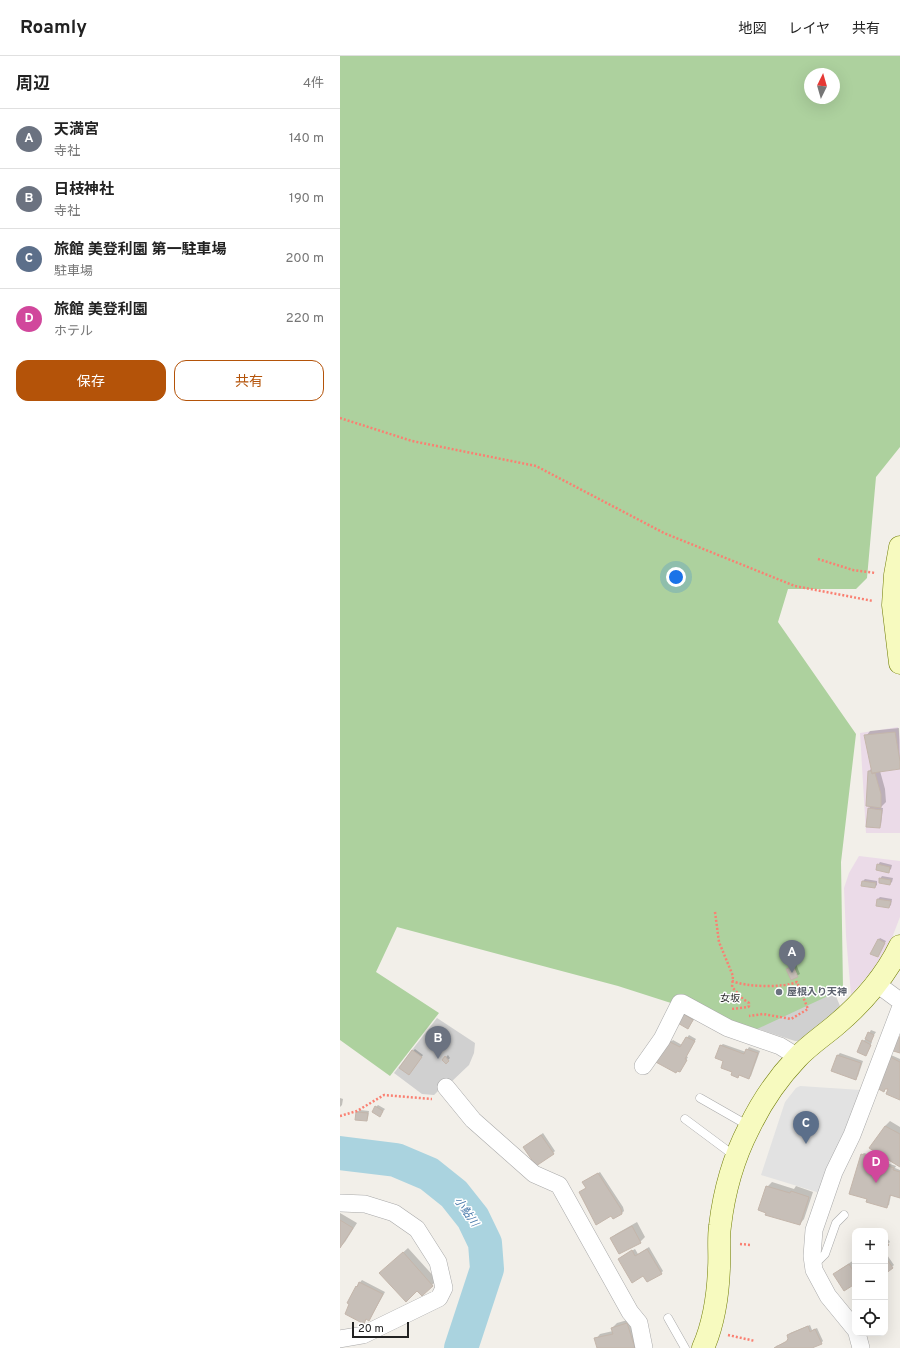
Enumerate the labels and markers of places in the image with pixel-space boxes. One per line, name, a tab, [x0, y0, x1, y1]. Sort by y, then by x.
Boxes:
pin: A	[779, 940, 805, 973]
place label: 屋根入り天神	[787, 986, 847, 999]
marker: 屋根入り天神	[774, 987, 784, 997]
pin: B	[425, 1026, 451, 1059]
pin: C	[793, 1111, 819, 1144]
pin: D	[863, 1150, 889, 1183]

